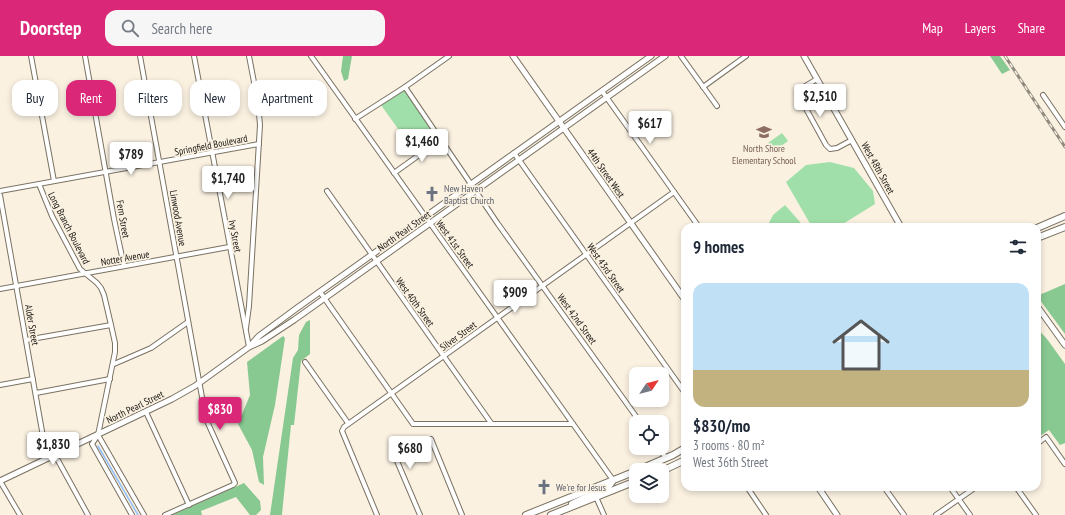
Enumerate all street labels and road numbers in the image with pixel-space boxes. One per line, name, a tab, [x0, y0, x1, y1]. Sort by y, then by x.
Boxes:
street label: Springfield Boulevard	[173, 132, 249, 158]
street label: West 48th Street	[858, 140, 898, 197]
street label: 44th Street West	[584, 146, 628, 200]
street label: Linwood Avenue	[167, 189, 189, 247]
street label: Long Branch Boulevard	[45, 190, 93, 266]
street label: Fern Street	[113, 199, 133, 239]
street label: North Pearl Street	[375, 208, 433, 254]
street label: West 41st Street	[433, 217, 477, 271]
street label: Ivy Street	[226, 219, 245, 253]
street label: West 43rd Street	[584, 241, 628, 296]
street label: Notter Avenue	[100, 247, 150, 269]
street label: West 40th Street	[393, 275, 437, 329]
street label: West 42nd Street	[554, 291, 600, 347]
street label: Alder Street	[22, 304, 42, 347]
street label: Silver Street	[437, 318, 479, 354]
street label: North Pearl Street	[104, 387, 166, 426]

